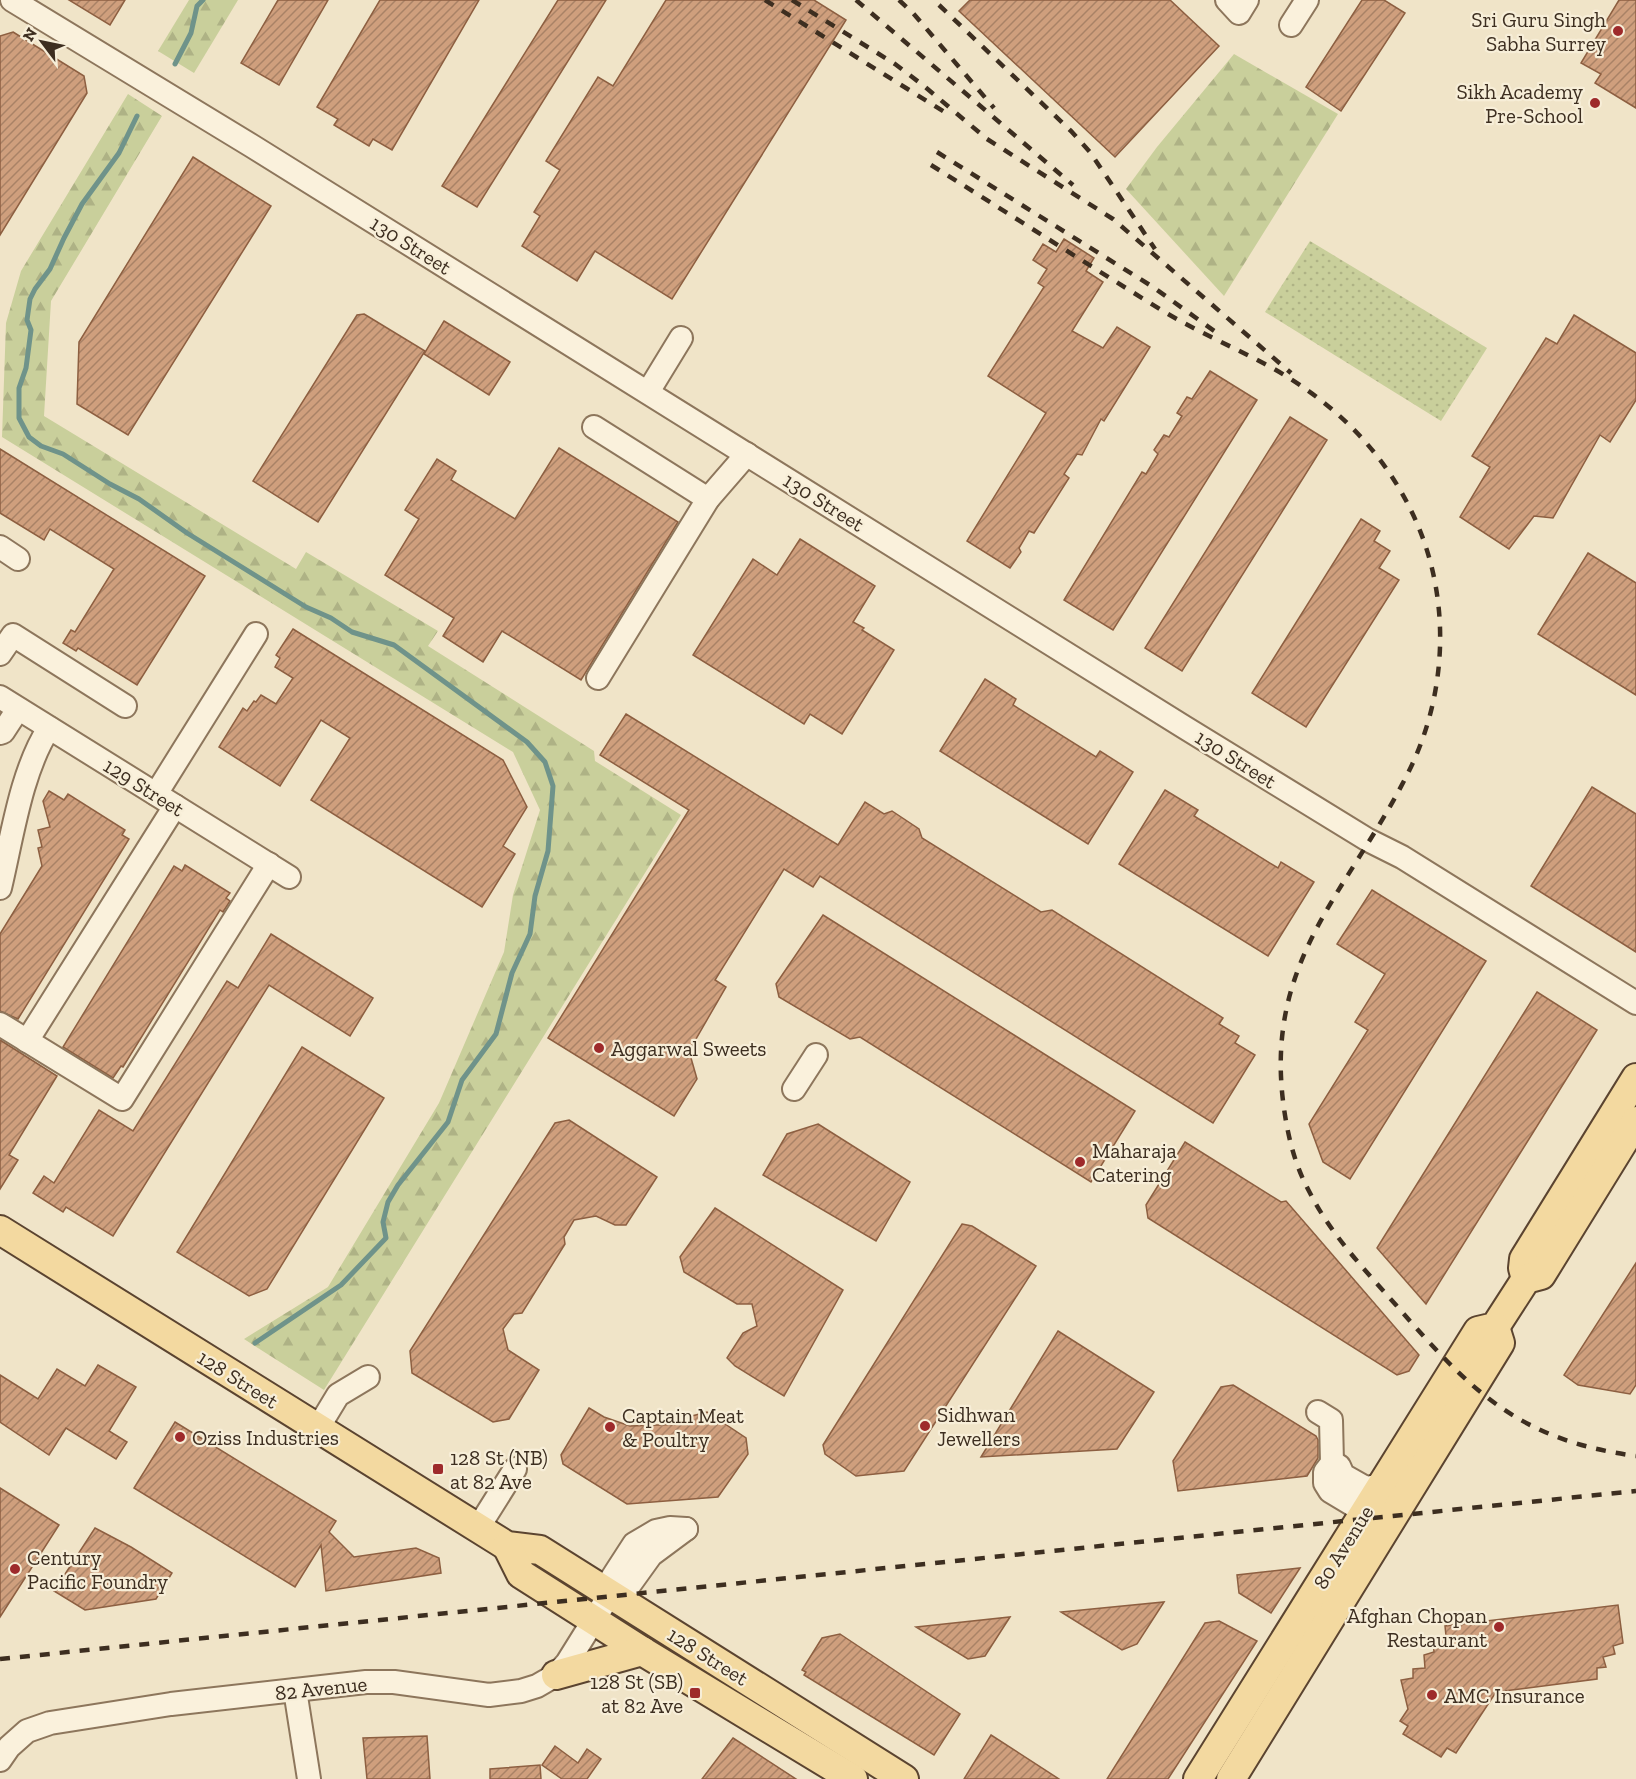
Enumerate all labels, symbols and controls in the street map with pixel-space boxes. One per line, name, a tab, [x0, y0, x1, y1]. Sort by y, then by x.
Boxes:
place label: Sri Guru Singh Sabha Surrey	[1471, 7, 1606, 56]
north arrow	[12, 12, 72, 72]
text: N	[18, 24, 41, 45]
marker: Sri Guru Singh Sabha Surrey	[1611, 24, 1625, 38]
place label: Sikh Academy Pre-School	[1456, 79, 1583, 128]
marker: Sikh Academy Pre-School	[1588, 96, 1602, 110]
street label: 130 Street	[366, 210, 456, 280]
street label: 130 Street	[779, 467, 869, 537]
street label: 130 Street	[1191, 724, 1281, 794]
street label: 129 Street	[99, 753, 189, 822]
place label: Aggarwal Sweets	[611, 1036, 767, 1061]
marker: Aggarwal Sweets	[592, 1041, 606, 1055]
place label: Maharaja Catering	[1092, 1138, 1177, 1187]
marker: Maharaja Catering	[1073, 1155, 1087, 1169]
street label: 128 Street	[193, 1344, 283, 1414]
place label: Sidhwan Jewellers	[937, 1402, 1021, 1451]
place label: Captain Meat & Poultry	[622, 1403, 744, 1452]
marker: Sidhwan Jewellers	[918, 1419, 932, 1433]
marker: Captain Meat & Poultry	[603, 1420, 617, 1434]
place label: Oziss Industries	[192, 1425, 339, 1450]
marker: Oziss Industries	[173, 1430, 187, 1444]
place label: 128 St (NB) at 82 Ave	[450, 1445, 548, 1494]
marker: 128 St (NB) at 82 Ave	[431, 1462, 445, 1476]
street label: 80 Avenue	[1307, 1500, 1379, 1594]
place label: Century Pacific Foundry	[27, 1545, 168, 1594]
marker: Century Pacific Foundry	[8, 1562, 22, 1576]
place label: Afghan Chopan Restaurant	[1347, 1603, 1487, 1652]
marker: Afghan Chopan Restaurant	[1492, 1620, 1506, 1634]
street label: 128 Street	[663, 1621, 753, 1691]
place label: 128 St (SB) at 82 Ave	[590, 1669, 683, 1718]
street label: 82 Avenue	[274, 1671, 369, 1705]
place label: AMC Insurance	[1444, 1683, 1585, 1708]
marker: 128 St (SB) at 82 Ave	[688, 1686, 702, 1700]
marker: AMC Insurance	[1425, 1688, 1439, 1702]

